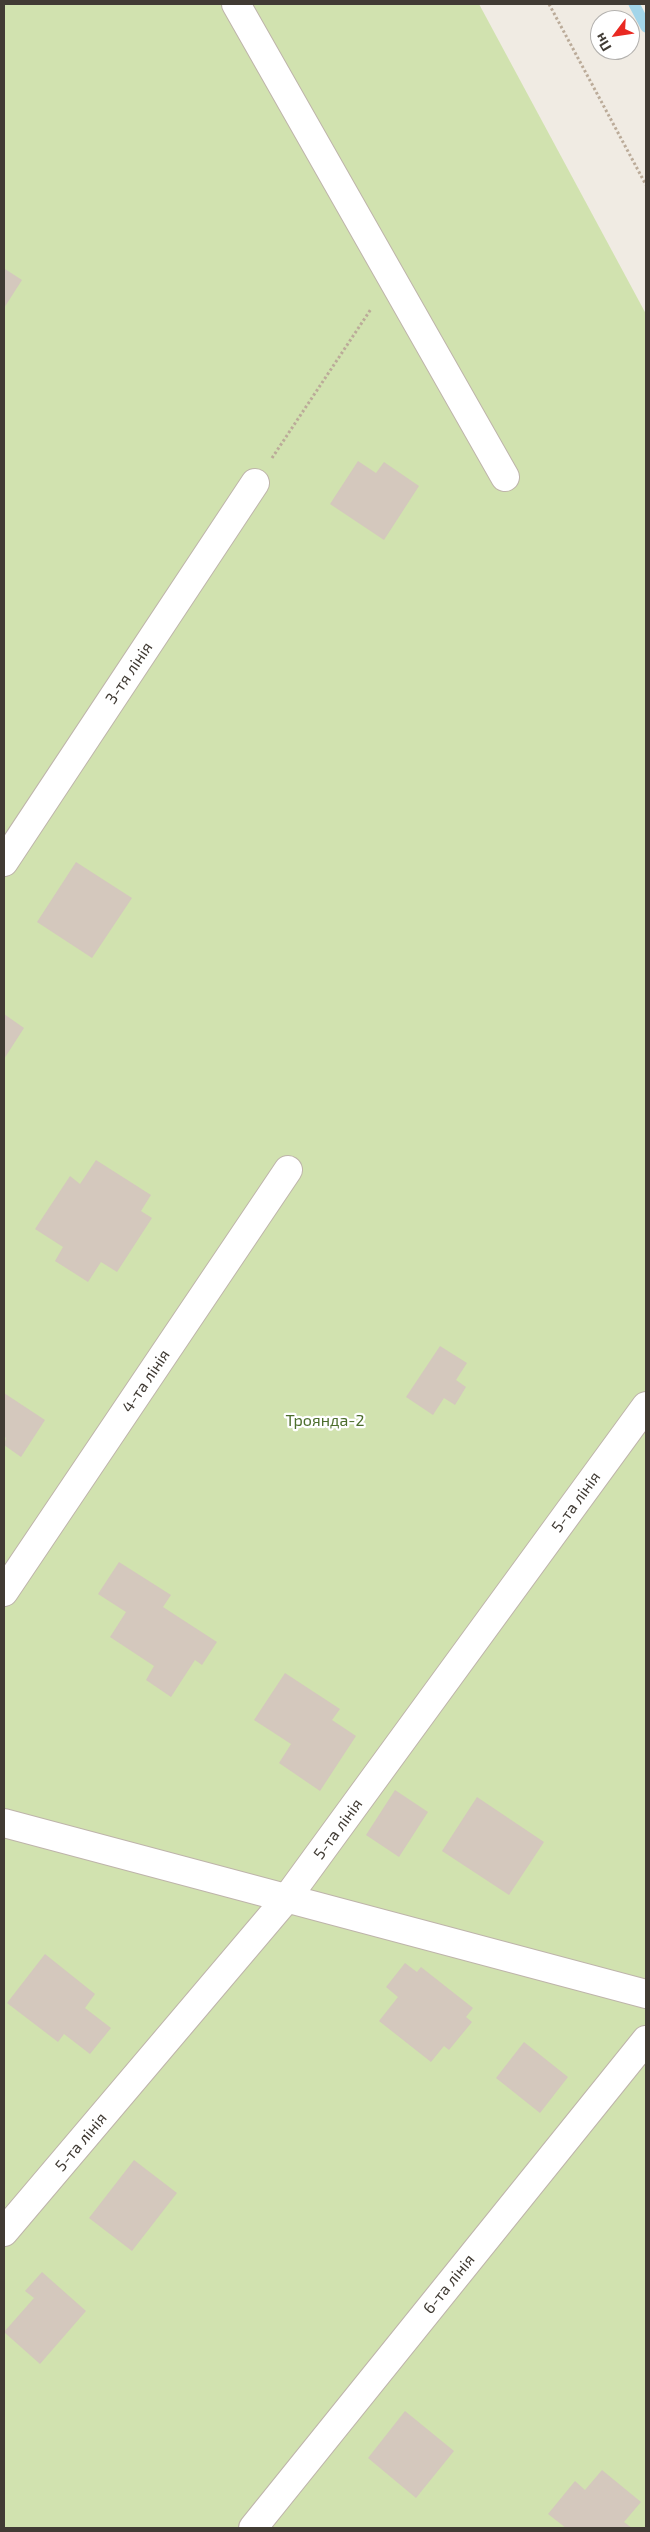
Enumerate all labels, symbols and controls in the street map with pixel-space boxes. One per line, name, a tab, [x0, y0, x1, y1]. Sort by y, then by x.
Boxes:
north arrow	[590, 10, 640, 60]
text: Пн	[591, 30, 615, 55]
street label: 3-тя лінія	[101, 638, 157, 708]
street label: 4-та лінія	[118, 1346, 174, 1416]
park label: Троянда-2	[286, 1411, 364, 1431]
street label: 5-та лінія	[548, 1468, 604, 1536]
street label: 5-та лінія	[310, 1795, 366, 1863]
street label: 5-та лінія	[51, 2109, 111, 2175]
street label: 6-та лінія	[419, 2250, 479, 2318]

